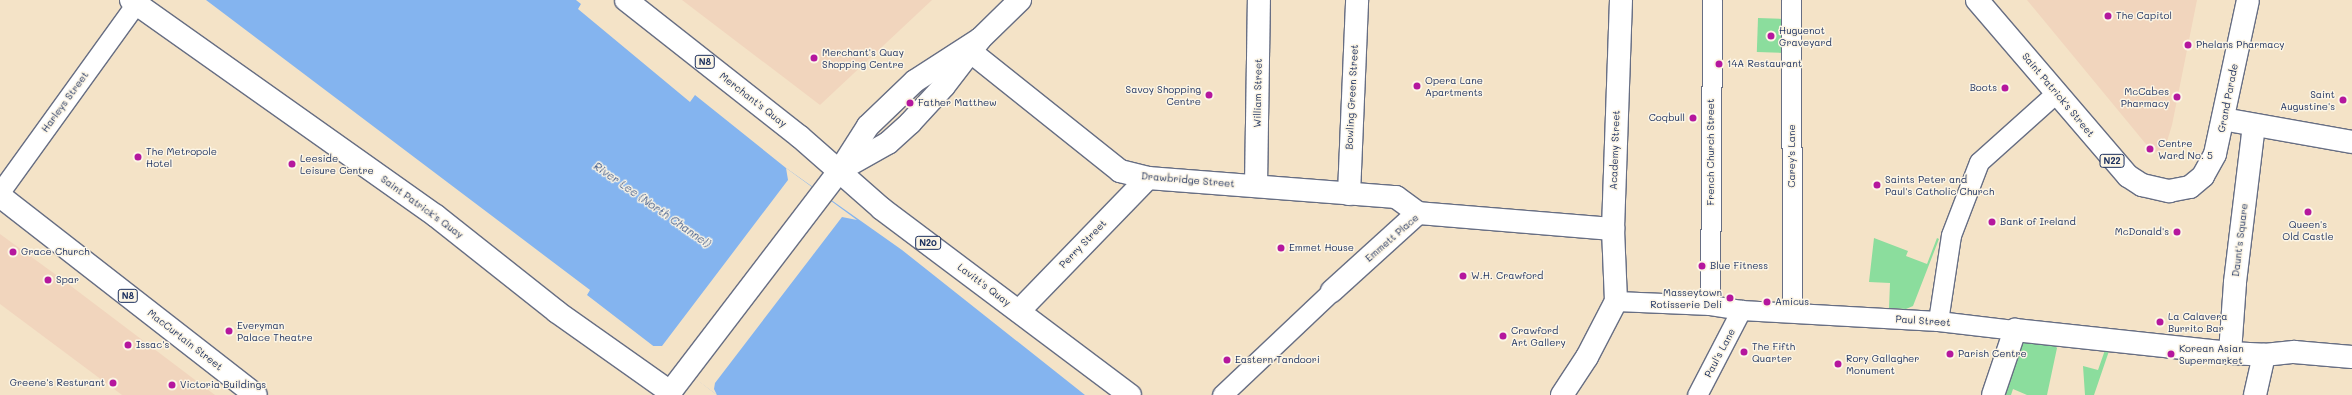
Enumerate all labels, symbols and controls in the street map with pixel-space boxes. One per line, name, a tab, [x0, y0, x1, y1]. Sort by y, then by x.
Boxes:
place label: The Capitol	[2116, 10, 2172, 22]
marker: The Capitol	[2103, 11, 2113, 21]
place label: Huguenot Graveyard	[1779, 24, 1832, 48]
marker: Huguenot Graveyard	[1766, 31, 1776, 41]
place label: Phelans Pharmacy	[2196, 39, 2285, 51]
marker: Phelans Pharmacy	[2183, 40, 2193, 50]
street label: Bowling Green Street	[1343, 44, 1361, 150]
place label: Merchant's Quay Shopping Centre	[822, 46, 904, 70]
street label: Saint Patrick's Street	[2019, 50, 2097, 140]
marker: Merchant's Quay Shopping Centre	[809, 53, 819, 63]
road number: N8	[694, 55, 716, 69]
street label: William Street	[1251, 58, 1265, 128]
place label: 14A Restaurant	[1727, 58, 1802, 70]
marker: 14A Restaurant	[1714, 59, 1724, 69]
street label: Grand Parade	[2215, 63, 2241, 133]
street label: Harleys Street	[39, 69, 91, 135]
street label: Merchant's Quay	[717, 70, 789, 130]
place label: Opera Lane Apartments	[1425, 74, 1483, 98]
marker: Opera Lane Apartments	[1412, 81, 1422, 91]
place label: Boots	[1970, 82, 1997, 94]
place label: Savoy Shopping Centre	[1126, 83, 1201, 106]
marker: Boots	[2000, 83, 2010, 93]
place label: McCabes Pharmacy	[2121, 85, 2169, 108]
place label: Saint Augustine's	[2280, 88, 2335, 112]
marker: Savoy Shopping Centre	[1204, 90, 1214, 100]
marker: McCabes Pharmacy	[2172, 92, 2182, 102]
marker: Saint Augustine's	[2338, 95, 2348, 105]
place label: Father Matthew	[918, 97, 997, 109]
marker: Father Matthew	[905, 98, 915, 108]
street label: French Church Street	[1705, 99, 1717, 205]
street label: Academy Street	[1608, 110, 1622, 190]
place label: Coqbull	[1649, 112, 1685, 124]
marker: Coqbull	[1688, 113, 1698, 123]
street label: Carey's Lane	[1786, 124, 1798, 188]
place label: Centre Ward No. 5	[2158, 137, 2213, 160]
marker: Centre Ward No. 5	[2145, 144, 2155, 154]
place label: The Metropole Hotel	[146, 145, 217, 168]
marker: The Metropole Hotel	[133, 152, 143, 162]
place label: Leeside Leisure Centre	[300, 152, 374, 176]
road number: N22	[2099, 154, 2125, 168]
marker: Leeside Leisure Centre	[287, 159, 297, 169]
water label: River Lee (North Channel)	[591, 159, 713, 251]
street label: Drawbridge Street	[1141, 170, 1235, 190]
street label: Saint Patrick's Quay	[378, 173, 466, 241]
place label: Saints Peter and Paul's Catholic Church	[1885, 173, 1994, 196]
marker: Saints Peter and Paul's Catholic Church	[1872, 180, 1882, 190]
street label: Daunt's Square	[2230, 203, 2250, 277]
marker: Queen's Old Castle	[2303, 207, 2313, 217]
street label: Emmett Place	[1363, 212, 1421, 264]
place label: Bank of Ireland	[2000, 216, 2076, 228]
street label: Perry Street	[1057, 217, 1109, 271]
marker: Bank of Ireland	[1987, 217, 1997, 227]
place label: Queen's Old Castle	[2282, 218, 2334, 242]
place label: McDonald's	[2115, 226, 2169, 238]
marker: McDonald's	[2172, 227, 2182, 237]
road number: N20	[915, 236, 941, 250]
place label: Emmet House	[1289, 242, 1354, 254]
marker: Emmet House	[1276, 243, 1286, 253]
place label: Grace Church	[21, 246, 90, 258]
marker: Grace Church	[8, 247, 18, 257]
place label: Blue Fitness	[1710, 260, 1768, 272]
street label: Lavitt's Quay	[955, 261, 1013, 309]
marker: Blue Fitness	[1697, 261, 1707, 271]
place label: W.H. Crawford	[1471, 270, 1543, 282]
marker: W.H. Crawford	[1458, 271, 1468, 281]
place label: Spar	[56, 274, 79, 286]
marker: Spar	[43, 275, 53, 285]
place label: Masseytown Rotisserie Deli	[1650, 286, 1722, 310]
road number: N8	[117, 289, 139, 303]
marker: Masseytown Rotisserie Deli	[1725, 293, 1735, 303]
place label: Amicus	[1775, 296, 1809, 308]
marker: Amicus	[1762, 297, 1772, 307]
street label: MacCurtain Street	[145, 307, 225, 373]
place label: La Calavera Burrito Bar	[2168, 310, 2228, 334]
street label: Paul Street	[1895, 313, 1951, 329]
marker: La Calavera Burrito Bar	[2155, 317, 2165, 327]
place label: Everyman Palace Theatre	[237, 319, 313, 342]
place label: Crawford Art Gallery	[1511, 324, 1566, 348]
marker: Everyman Palace Theatre	[224, 326, 234, 336]
street label: Paul's Lane	[1702, 326, 1738, 380]
marker: Crawford Art Gallery	[1498, 331, 1508, 341]
place label: Issac's	[136, 339, 169, 351]
marker: Issac's	[123, 340, 133, 350]
place label: The Fifth Quarter	[1752, 340, 1795, 364]
place label: Korean Asian Supermarket	[2179, 342, 2244, 366]
marker: The Fifth Quarter	[1739, 347, 1749, 357]
place label: Parish Centre	[1958, 348, 2027, 360]
marker: Parish Centre	[1945, 349, 1955, 359]
marker: Korean Asian Supermarket	[2166, 349, 2176, 359]
place label: Rory Gallagher Monument	[1846, 352, 1919, 376]
place label: Eastern Tandoori	[1235, 354, 1320, 366]
marker: Eastern Tandoori	[1222, 355, 1232, 365]
marker: Rory Gallagher Monument	[1833, 359, 1843, 369]
place label: Greene's Resturant	[10, 377, 105, 389]
marker: Greene's Resturant	[108, 378, 118, 388]
place label: Victoria Buildings	[180, 379, 266, 391]
marker: Victoria Buildings	[167, 380, 177, 390]

